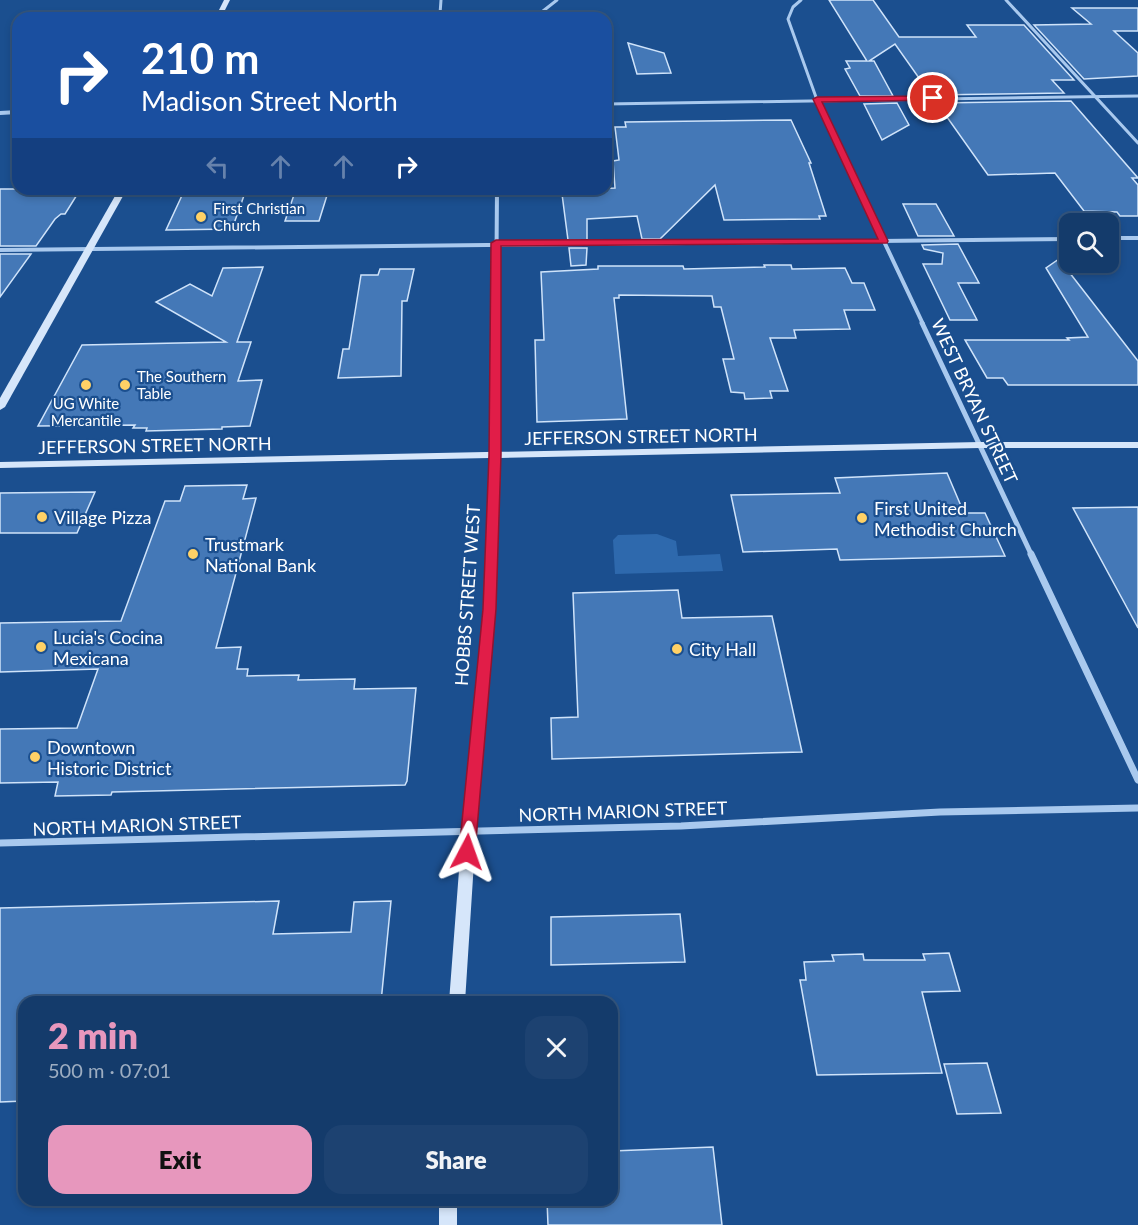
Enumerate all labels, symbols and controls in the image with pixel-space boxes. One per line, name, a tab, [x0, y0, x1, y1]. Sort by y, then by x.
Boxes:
text: 210 m	[141, 33, 259, 83]
icon: right	[42, 36, 120, 114]
pin	[907, 72, 958, 123]
icon: arrive	[916, 81, 949, 114]
text: Madison Street North	[141, 84, 398, 117]
icon: left	[201, 150, 234, 183]
icon: ahead	[264, 150, 297, 183]
icon: ahead	[327, 150, 360, 183]
icon: right	[390, 150, 423, 183]
place label: First Christian Church	[213, 199, 305, 234]
marker: First Christian Church	[194, 210, 208, 224]
map controls	[1059, 213, 1119, 273]
button: search	[1059, 213, 1119, 273]
street label: WEST BRYAN STREET	[927, 315, 1023, 487]
place label: The Southern Table	[137, 367, 226, 402]
marker: UG White Mercantile	[79, 378, 93, 392]
marker: The Southern Table	[118, 378, 132, 392]
place label: UG White Mercantile	[51, 394, 121, 429]
street label: JEFFERSON STREET NORTH	[524, 423, 758, 449]
street label: JEFFERSON STREET NORTH	[38, 432, 272, 458]
place label: First United Methodist Church	[874, 497, 1017, 540]
street label: HOBBS STREET WEST	[450, 503, 484, 687]
place label: Village Pizza	[54, 506, 152, 528]
marker: Village Pizza	[35, 510, 49, 524]
marker: First United Methodist Church	[855, 511, 869, 525]
place label: Trustmark National Bank	[205, 533, 317, 576]
marker: Trustmark National Bank	[186, 547, 200, 561]
place label: Lucia's Cocina Mexicana	[53, 626, 163, 669]
place label: City Hall	[689, 638, 756, 660]
marker: Lucia's Cocina Mexicana	[34, 640, 48, 654]
marker: City Hall	[670, 642, 684, 656]
place label: Downtown Historic District	[47, 736, 172, 779]
marker: Downtown Historic District	[28, 750, 42, 764]
street label: NORTH MARION STREET	[518, 796, 728, 826]
street label: NORTH MARION STREET	[32, 810, 242, 840]
position arrow	[435, 820, 499, 884]
text: 2 min	[48, 1013, 138, 1057]
button: close	[525, 1016, 588, 1079]
text: 500 m · 07:01	[48, 1058, 171, 1082]
button: Exit	[48, 1125, 312, 1194]
button: Share	[324, 1125, 588, 1194]

